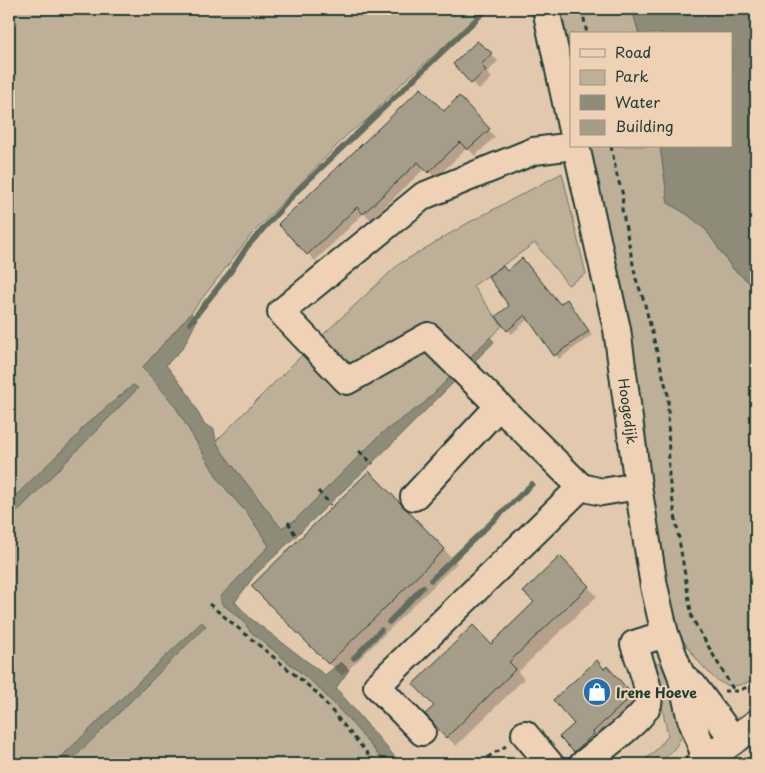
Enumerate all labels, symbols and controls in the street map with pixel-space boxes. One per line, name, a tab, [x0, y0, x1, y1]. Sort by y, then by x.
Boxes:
legend	[570, 32, 732, 148]
text: Road	[615, 40, 651, 63]
text: Park	[615, 64, 649, 87]
text: Water	[615, 90, 660, 113]
text: Building	[615, 114, 674, 137]
street label: Hoogedijk	[613, 377, 643, 446]
shop icon: Irene Hoeve	[582, 677, 612, 707]
place label: Irene Hoeve	[616, 682, 697, 703]

